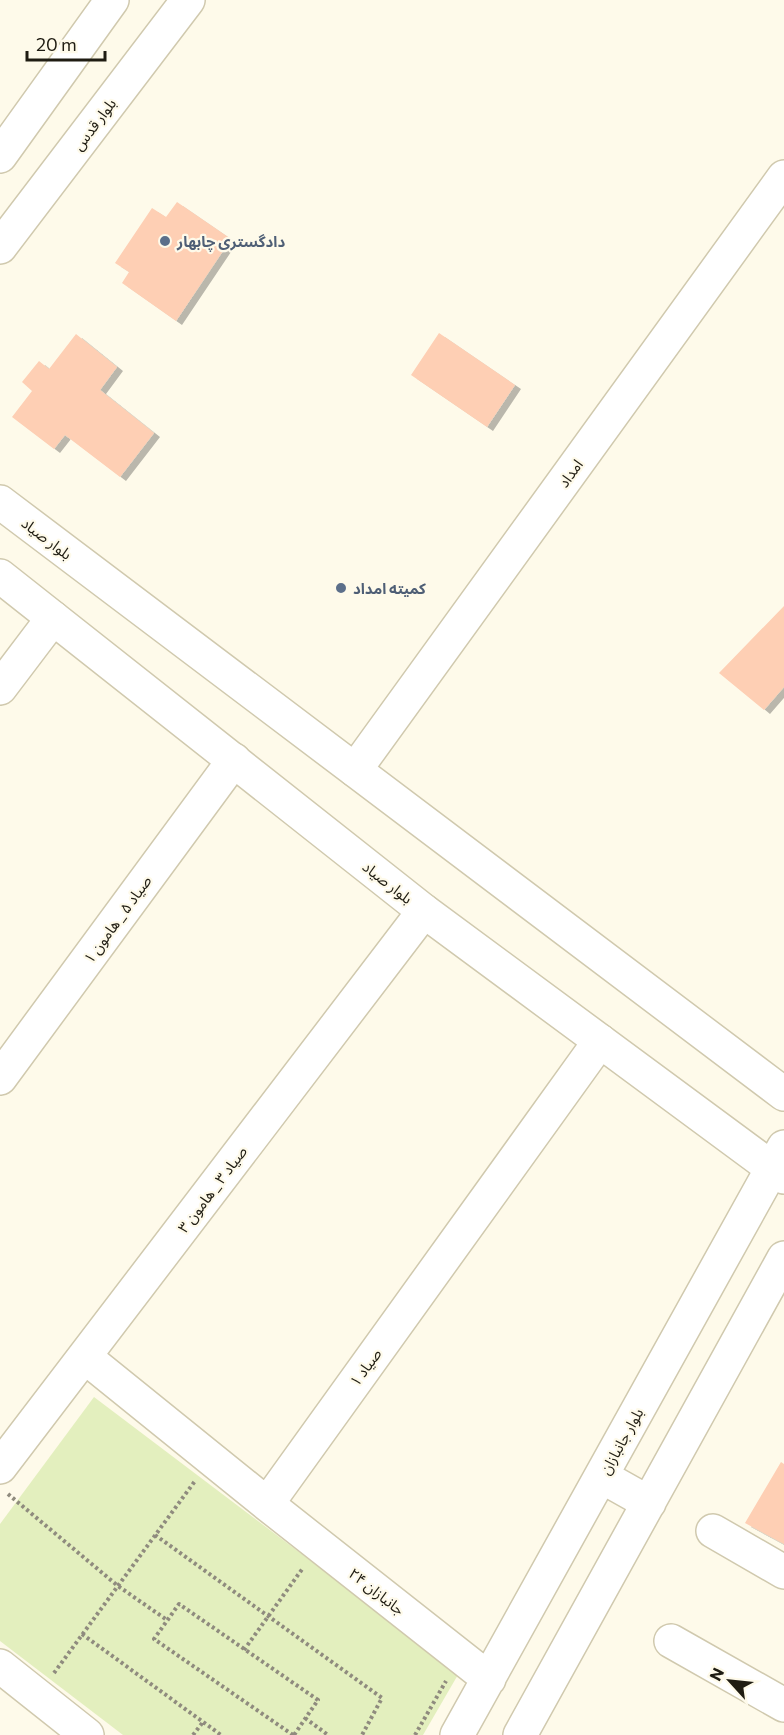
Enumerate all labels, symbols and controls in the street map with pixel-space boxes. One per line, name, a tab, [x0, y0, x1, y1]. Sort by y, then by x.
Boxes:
scale bar	[27, 24, 105, 62]
text: 20 m	[36, 33, 77, 55]
street label: بلوار قدس	[69, 94, 120, 154]
place label: دادگستری چابهار	[176, 232, 285, 252]
marker: دادگستری چابهار	[158, 234, 172, 248]
street label: امداد	[554, 456, 586, 490]
street label: بلوار صیاد	[18, 513, 76, 564]
place label: کمیته امداد	[353, 579, 426, 597]
marker: کمیته امداد	[334, 581, 348, 595]
street label: بلوار صیاد	[359, 857, 416, 908]
street label: صیاد ۵ _ هامون ۱	[79, 872, 156, 967]
street label: صیاد ۳ _ هامون ۳	[174, 1142, 251, 1236]
street label: صیاد ۱	[345, 1345, 385, 1389]
street label: بلوار جانبازان	[595, 1405, 648, 1478]
street label: جانبازان ۲۴	[345, 1564, 409, 1619]
north arrow	[700, 1651, 760, 1711]
text: N	[705, 1664, 727, 1684]

